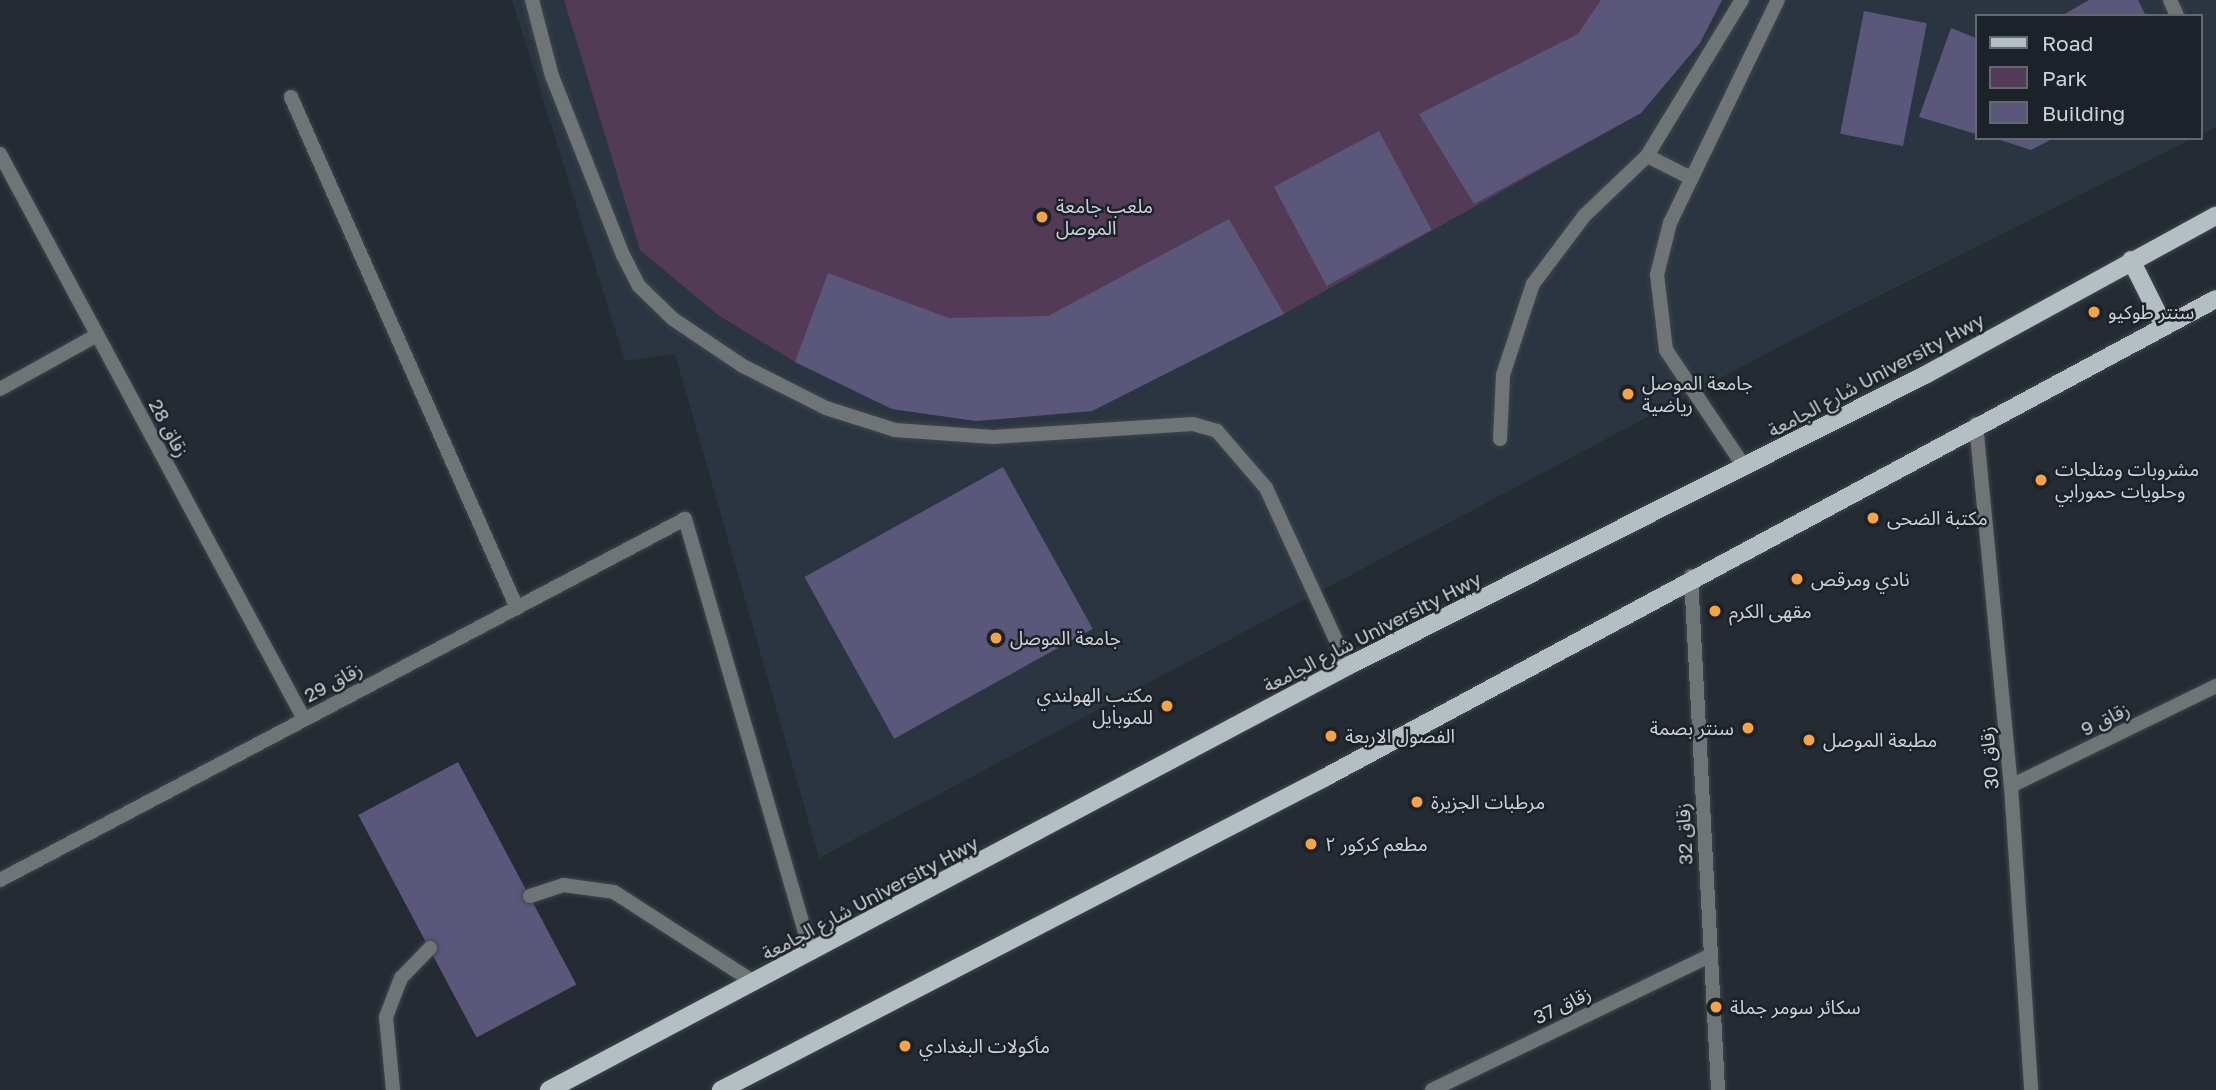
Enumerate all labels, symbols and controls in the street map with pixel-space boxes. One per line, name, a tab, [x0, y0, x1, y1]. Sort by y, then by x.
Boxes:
legend	[1974, 14, 2202, 140]
text: Road	[2042, 30, 2093, 56]
text: Park	[2042, 65, 2087, 91]
text: Building	[2042, 100, 2125, 126]
place label: ملعب جامعة الموصل	[1056, 195, 1153, 239]
marker: ملعب جامعة الموصل	[1034, 209, 1050, 225]
place label: سنتر طوكيو	[2108, 301, 2194, 323]
marker: سنتر طوكيو	[2086, 304, 2102, 320]
street label: شارع الجامعة University Hwy	[1764, 308, 1988, 442]
place label: جامعة الموصل رياضية	[1642, 372, 1753, 416]
marker: جامعة الموصل رياضية	[1620, 386, 1636, 402]
street label: زقاق 28	[144, 395, 194, 461]
place label: مشروبات ومثلجات وحلويات حمورابي	[2055, 458, 2199, 502]
marker: مشروبات ومثلجات وحلويات حمورابي	[2033, 472, 2049, 488]
place label: مكتبة الضحى	[1887, 507, 1988, 529]
marker: مكتبة الضحى	[1865, 510, 1881, 526]
street label: شارع الجامعة University Hwy	[1259, 567, 1485, 697]
place label: نادي ومرقص	[1811, 568, 1909, 590]
marker: نادي ومرقص	[1789, 571, 1805, 587]
place label: مقهى الكرم	[1729, 600, 1812, 622]
marker: مقهى الكرم	[1707, 603, 1723, 619]
place label: جامعة الموصل	[1010, 627, 1121, 649]
marker: جامعة الموصل	[988, 630, 1004, 646]
street label: زقاق 29	[300, 657, 366, 707]
place label: مكتب الهولندي للموبايل	[1037, 684, 1153, 728]
street label: زقاق 9	[2077, 697, 2133, 741]
marker: مكتب الهولندي للموبايل	[1159, 698, 1175, 714]
place label: سنتر بصمة	[1650, 717, 1734, 739]
marker: سنتر بصمة	[1740, 720, 1756, 736]
place label: الفصول الاربعة	[1345, 725, 1455, 747]
street label: زقاق 30	[1975, 726, 2003, 790]
marker: الفصول الاربعة	[1323, 728, 1339, 744]
place label: مطبعة الموصل	[1823, 729, 1937, 751]
marker: مطبعة الموصل	[1801, 732, 1817, 748]
place label: مرطبات الجزيرة	[1431, 791, 1545, 813]
marker: مرطبات الجزيرة	[1409, 794, 1425, 810]
street label: زقاق 32	[1671, 802, 1697, 866]
street label: شارع الجامعة University Hwy	[758, 831, 982, 965]
place label: مطعم كركور ٢	[1325, 833, 1428, 855]
marker: مطعم كركور ٢	[1303, 836, 1319, 852]
street label: زقاق 37	[1530, 981, 1594, 1029]
place label: سكائر سومر جملة	[1730, 996, 1861, 1018]
marker: سكائر سومر جملة	[1708, 999, 1724, 1015]
place label: مأكولات البغدادي	[919, 1035, 1050, 1057]
marker: مأكولات البغدادي	[897, 1038, 913, 1054]

